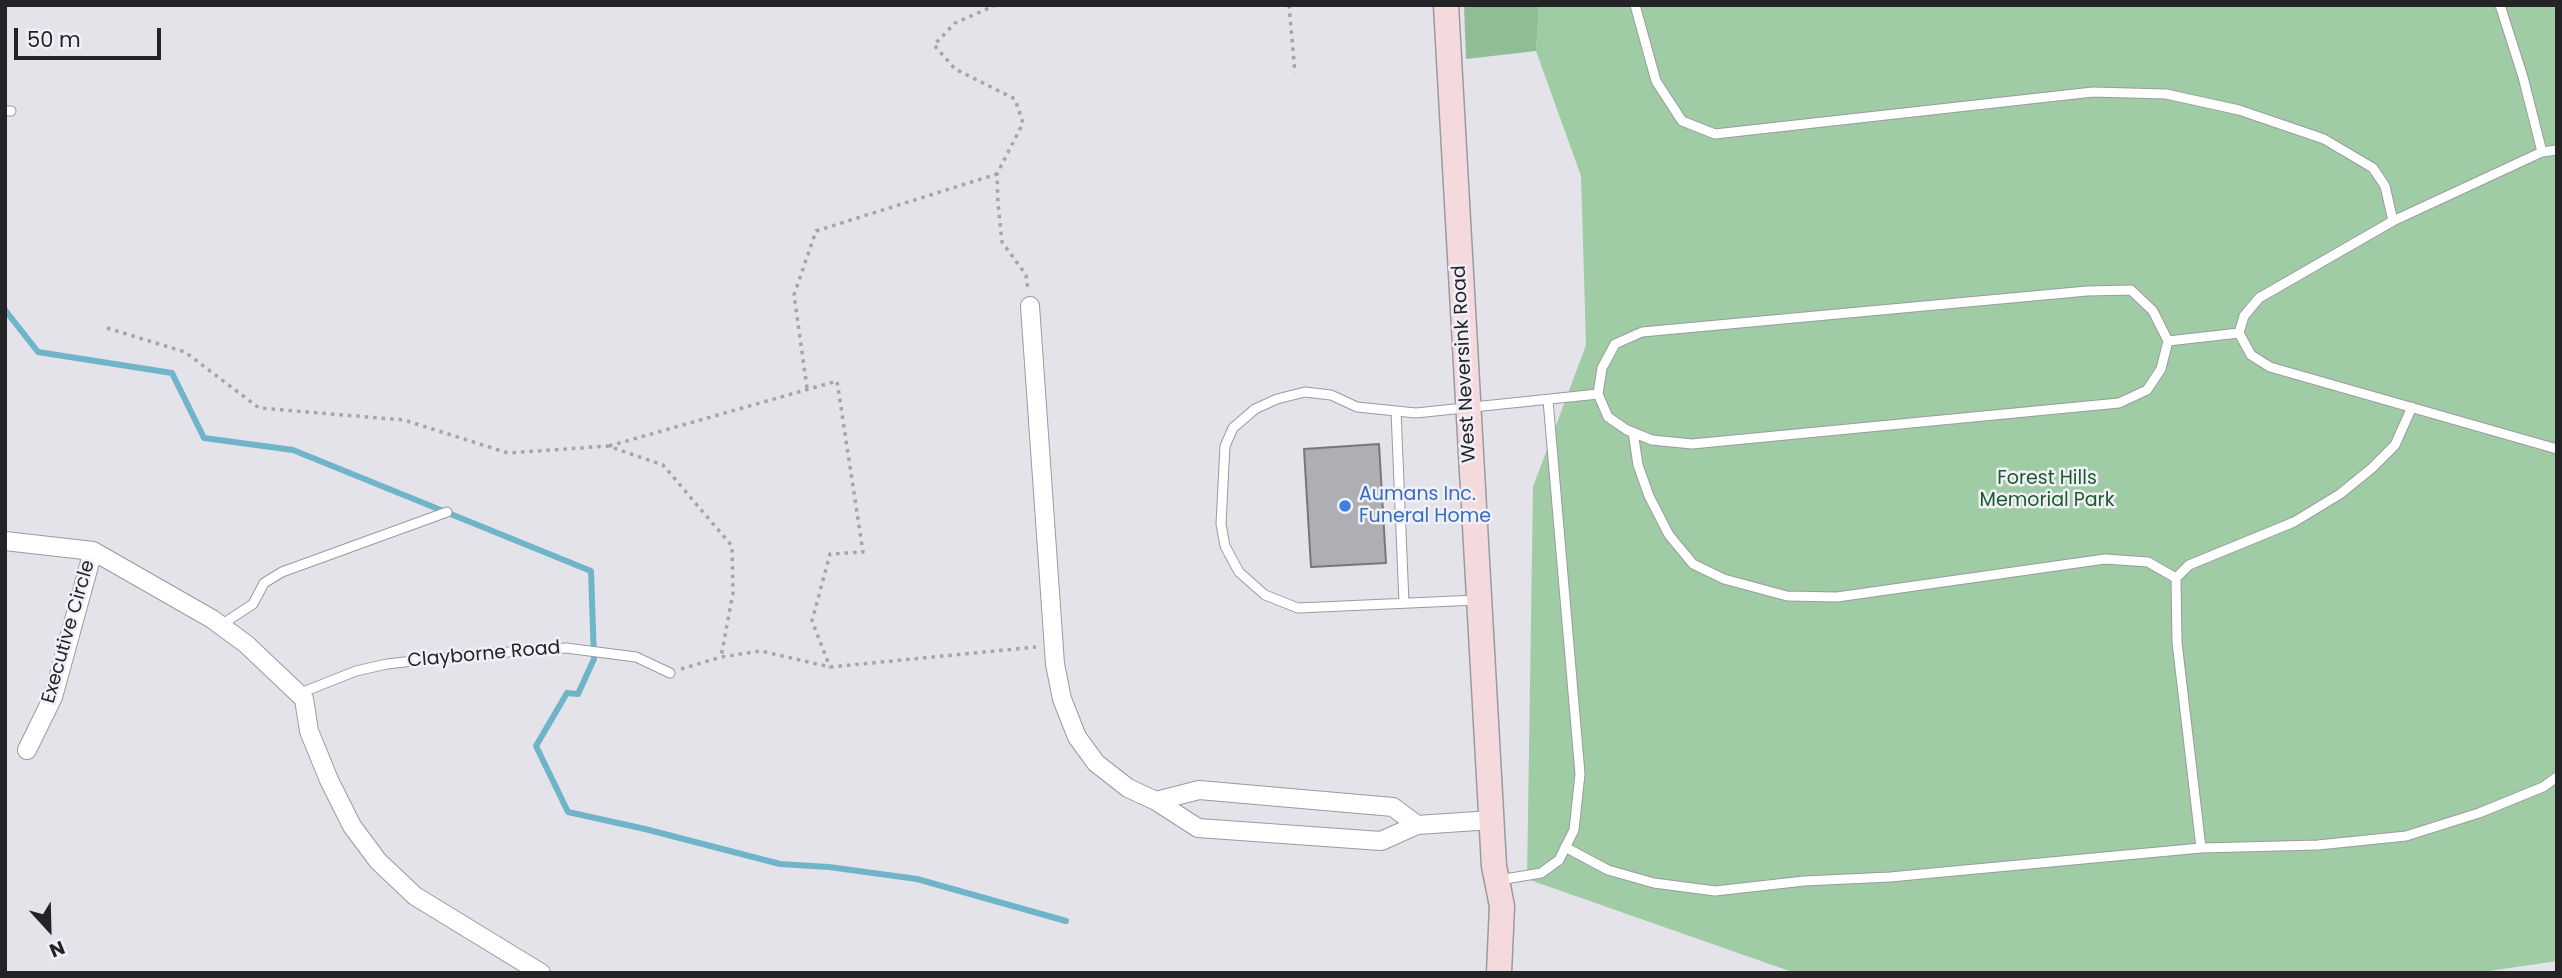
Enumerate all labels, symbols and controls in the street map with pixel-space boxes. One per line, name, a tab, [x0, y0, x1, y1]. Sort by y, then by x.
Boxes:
scale bar	[18, 14, 164, 58]
text: 50 m	[27, 25, 81, 54]
street label: West Neversink Road	[1448, 265, 1482, 463]
park label: Forest Hills Memorial Park	[1980, 468, 2114, 512]
place label: Aumans Inc. Funeral Home	[1359, 484, 1491, 528]
marker: Aumans Inc. Funeral Home	[1337, 498, 1353, 514]
street label: Executive Circle	[38, 558, 100, 706]
street label: Clayborne Road	[407, 637, 561, 673]
north arrow	[14, 894, 84, 964]
text: N	[45, 934, 69, 964]

